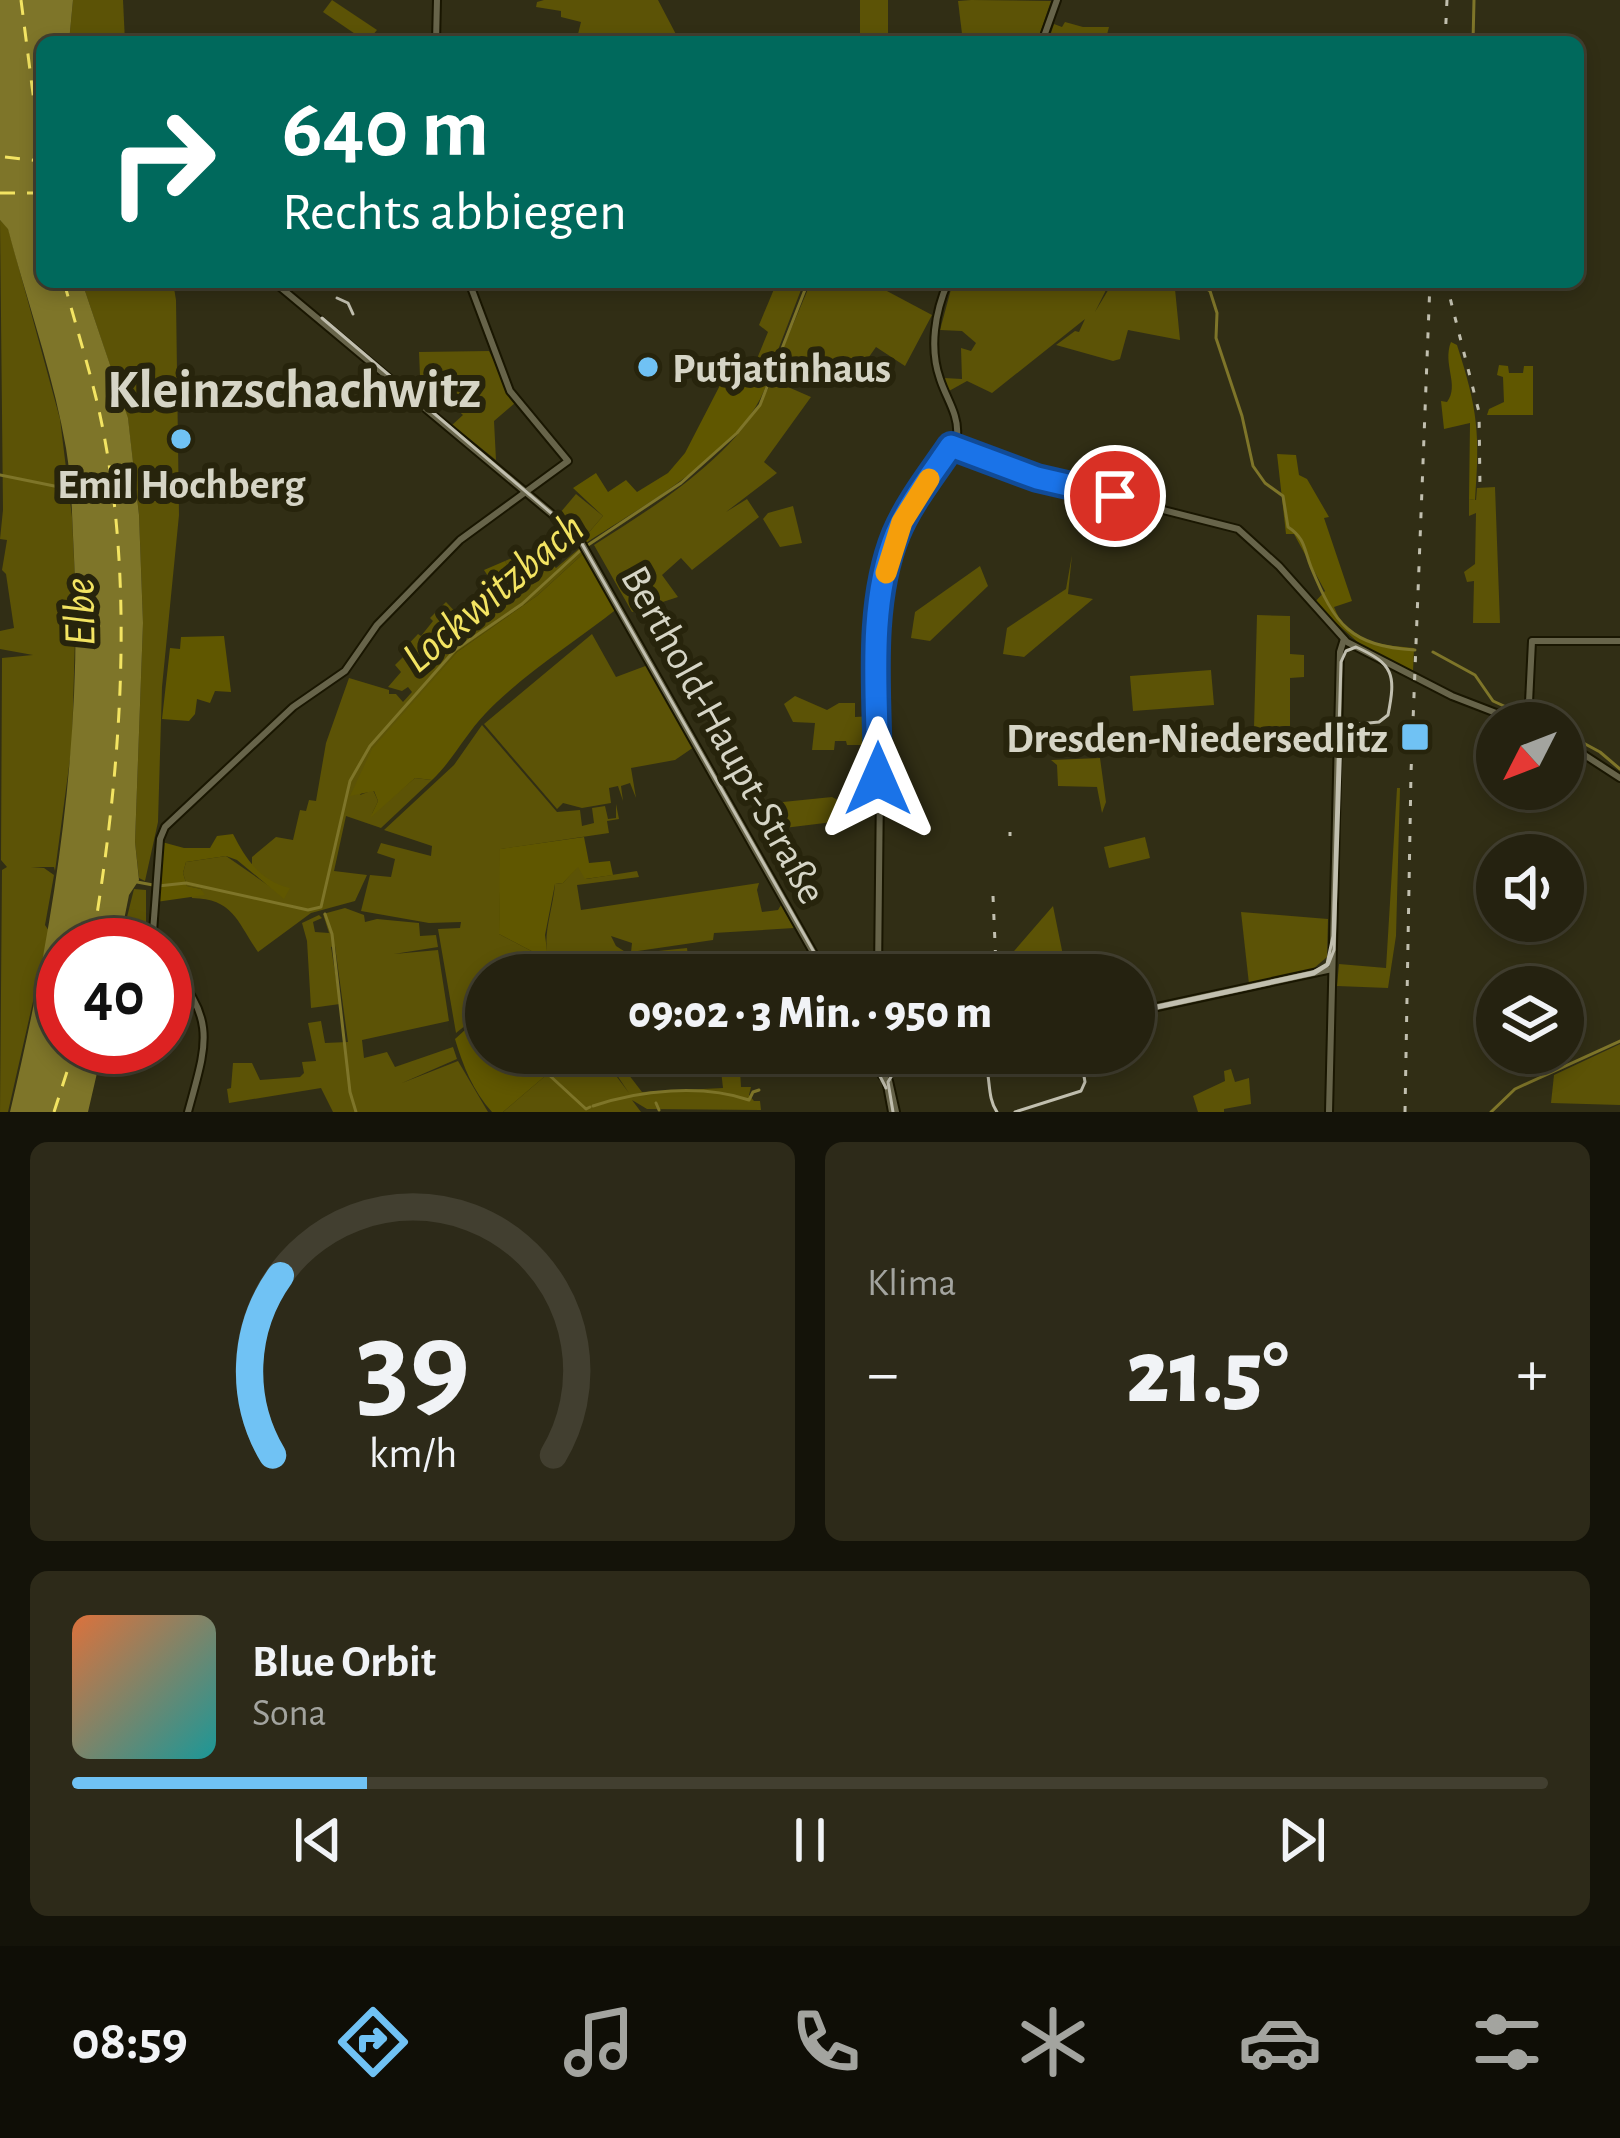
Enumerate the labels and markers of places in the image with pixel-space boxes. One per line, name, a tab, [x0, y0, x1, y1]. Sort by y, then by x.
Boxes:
place label: Putjatinhaus	[672, 348, 891, 390]
marker: Putjatinhaus	[635, 354, 661, 380]
marker: Emil Hochberg	[168, 426, 194, 452]
pin	[1064, 445, 1166, 547]
place label: Emil Hochberg	[57, 464, 306, 506]
place label: Dresden-Niedersedlitz	[1006, 718, 1388, 760]
marker: Dresden-Niedersedlitz	[1399, 721, 1431, 753]

